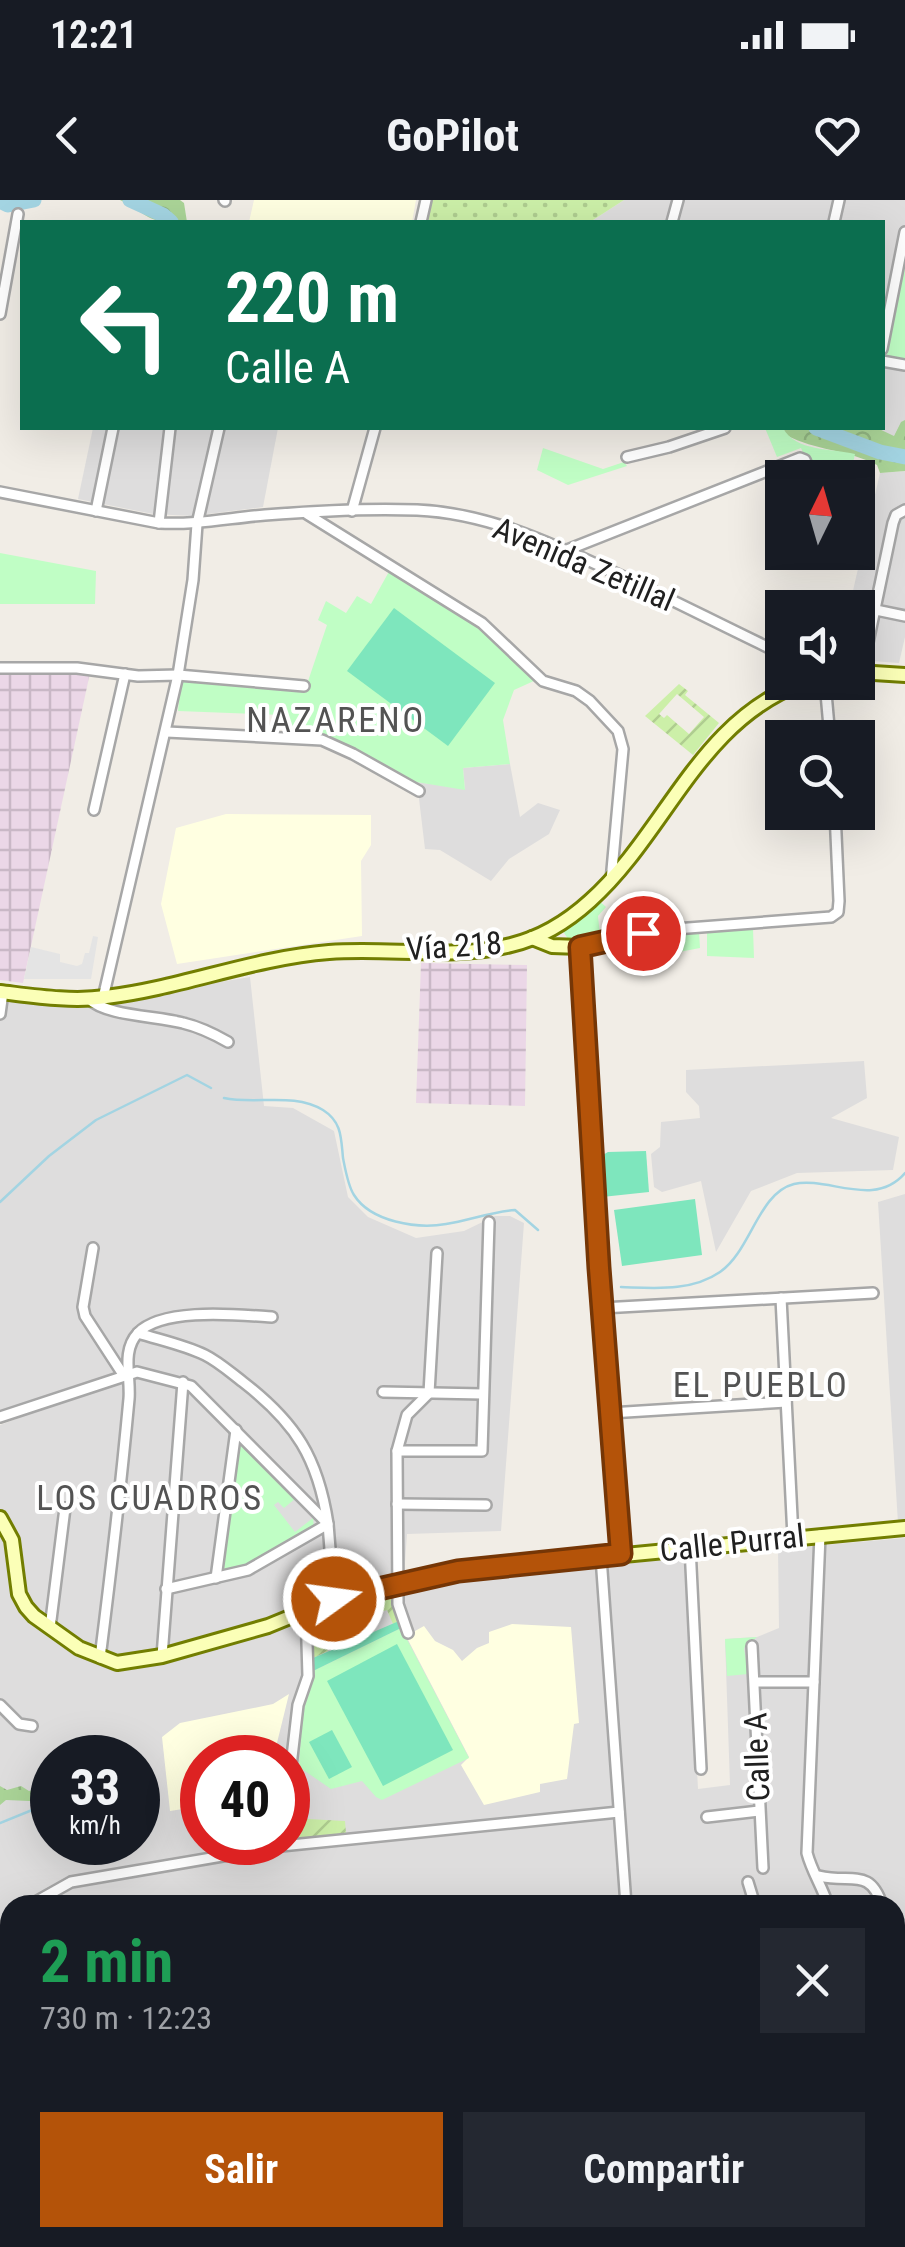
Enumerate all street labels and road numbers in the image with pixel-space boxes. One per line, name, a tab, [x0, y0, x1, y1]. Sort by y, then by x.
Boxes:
street label: Avenida Zetillal	[488, 509, 680, 619]
street label: Vía 218	[405, 924, 503, 968]
street label: Calle Purral	[658, 1517, 806, 1569]
street label: Calle A	[736, 1712, 778, 1802]

